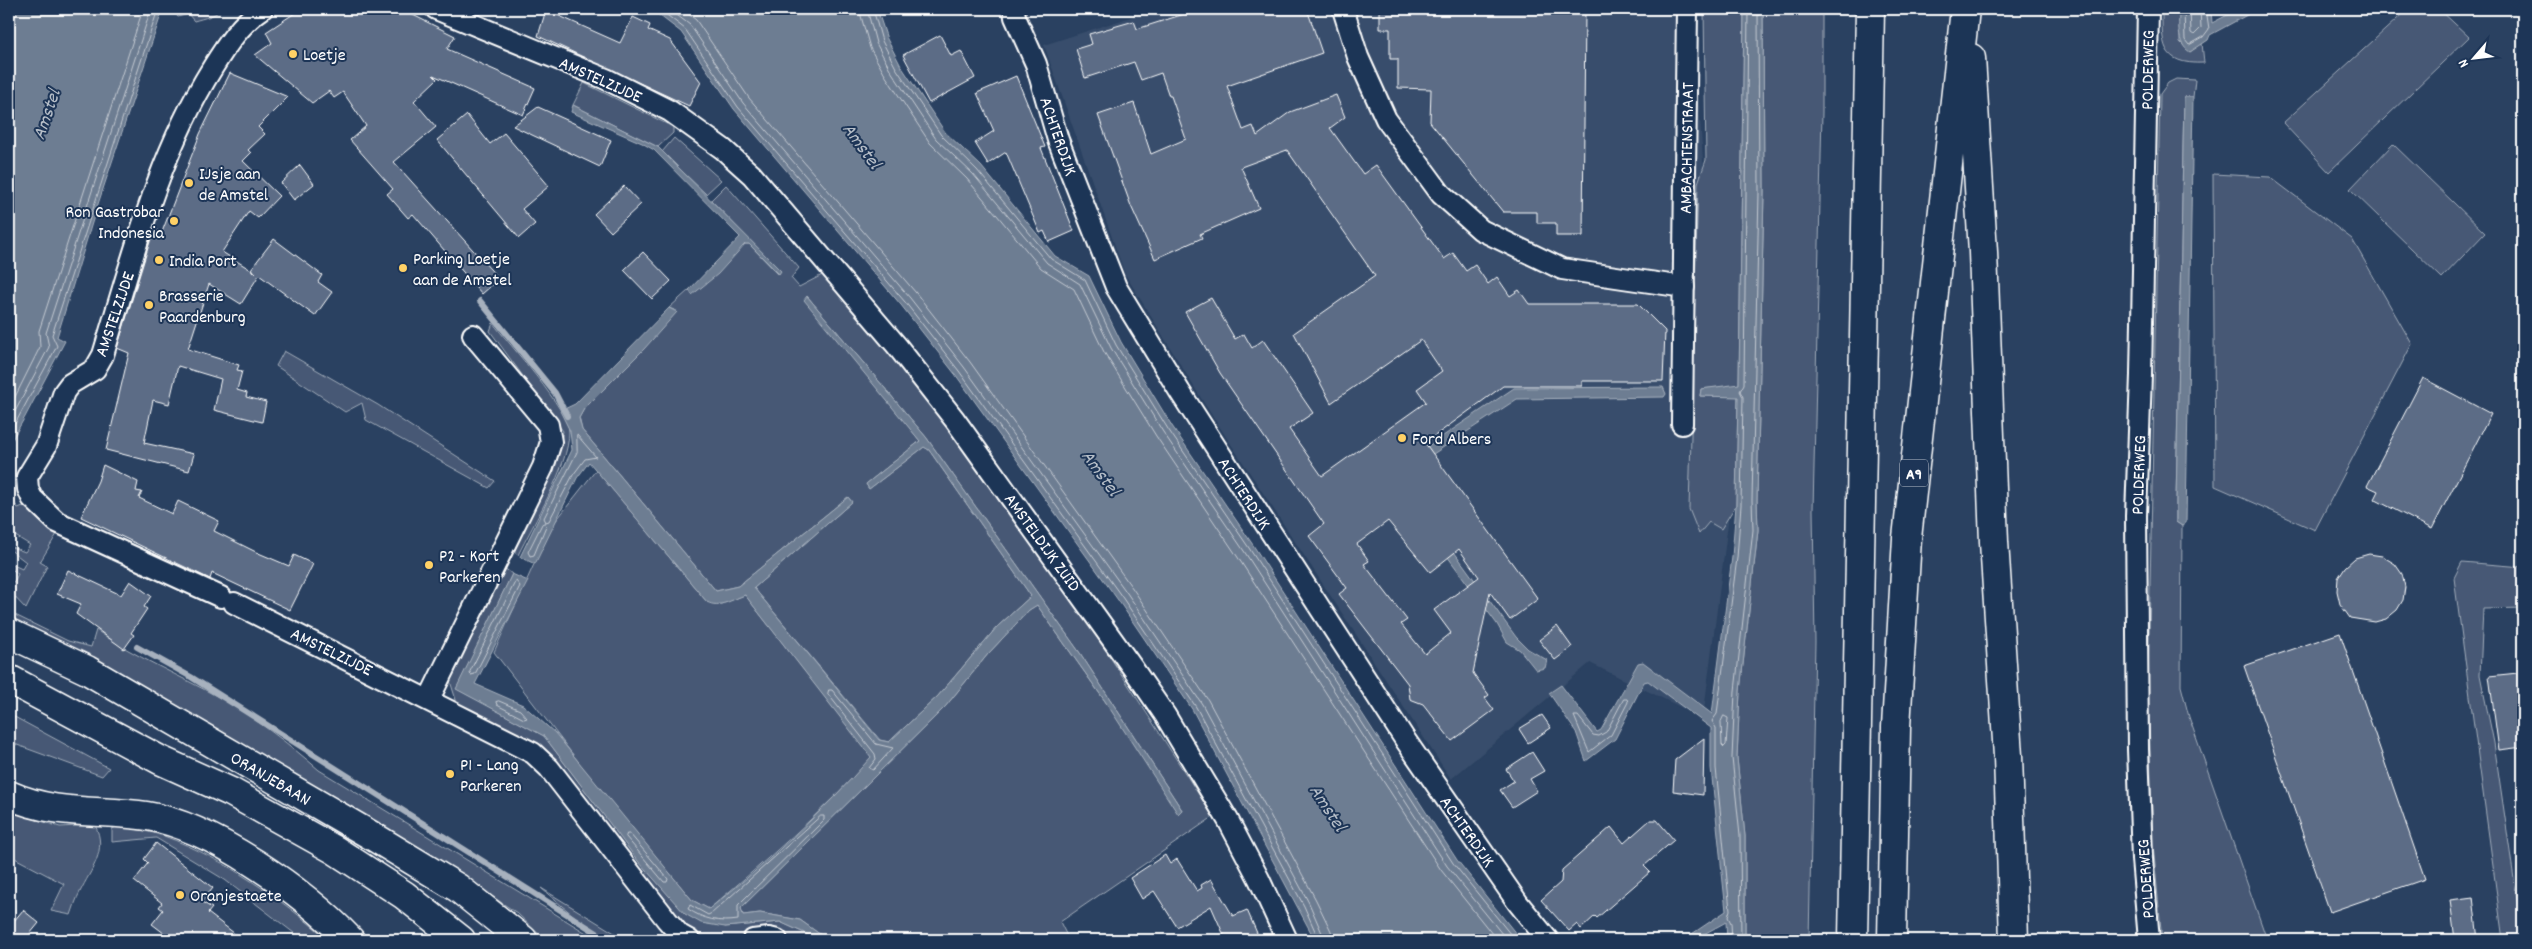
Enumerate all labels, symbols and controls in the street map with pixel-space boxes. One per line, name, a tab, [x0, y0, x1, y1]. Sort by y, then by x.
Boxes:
street label: POLDERWEG	[2136, 30, 2163, 110]
north arrow	[2450, 32, 2500, 82]
place label: Loetje	[303, 44, 346, 69]
marker: Loetje	[287, 48, 299, 60]
street label: AMSTELZIJDE	[554, 52, 646, 111]
text: N	[2454, 55, 2475, 71]
street label: AMBACHTENSTRAAT	[1675, 82, 1702, 214]
water label: Amstel	[27, 85, 70, 144]
street label: ACHTERDIJK	[1031, 94, 1082, 180]
water label: Amstel	[834, 118, 887, 177]
place label: IJsje aan de Amstel	[199, 163, 269, 209]
marker: IJsje aan de Amstel	[183, 177, 195, 189]
place label: Ron Gastrobar Indonesia	[65, 201, 165, 247]
marker: Ron Gastrobar Indonesia	[168, 215, 180, 227]
place label: Parking Loetje aan de Amstel	[413, 248, 512, 294]
place label: India Port	[169, 250, 237, 275]
marker: India Port	[153, 254, 165, 266]
marker: Parking Loetje aan de Amstel	[397, 262, 409, 274]
street label: AMSTELZIJDE	[90, 269, 143, 361]
place label: Brasserie Paardenburg	[159, 285, 246, 331]
marker: Brasserie Paardenburg	[143, 299, 155, 311]
place label: Ford Albers	[1412, 428, 1491, 453]
marker: Ford Albers	[1396, 432, 1408, 444]
street label: POLDERWEG	[2127, 435, 2154, 515]
water label: Amstel	[1073, 445, 1126, 504]
street label: ACHTERDIJK	[1210, 453, 1276, 535]
road number: A9	[1900, 459, 1928, 486]
street label: AMSTELDIJK ZUID	[997, 489, 1085, 598]
place label: P2 - Kort Parkeren	[439, 545, 501, 591]
marker: P2 - Kort Parkeren	[423, 559, 435, 571]
street label: AMSTELZIJDE	[286, 623, 376, 684]
street label: ORANJEBAAN	[225, 747, 315, 813]
place label: P1 - Lang Parkeren	[460, 754, 522, 800]
marker: P1 - Lang Parkeren	[444, 768, 456, 780]
water label: Amstel	[1301, 780, 1352, 839]
street label: ACHTERDIJK	[1432, 792, 1500, 873]
street label: POLDERWEG	[2132, 838, 2163, 919]
place label: Oranjestaete	[190, 885, 282, 910]
marker: Oranjestaete	[174, 889, 186, 901]

